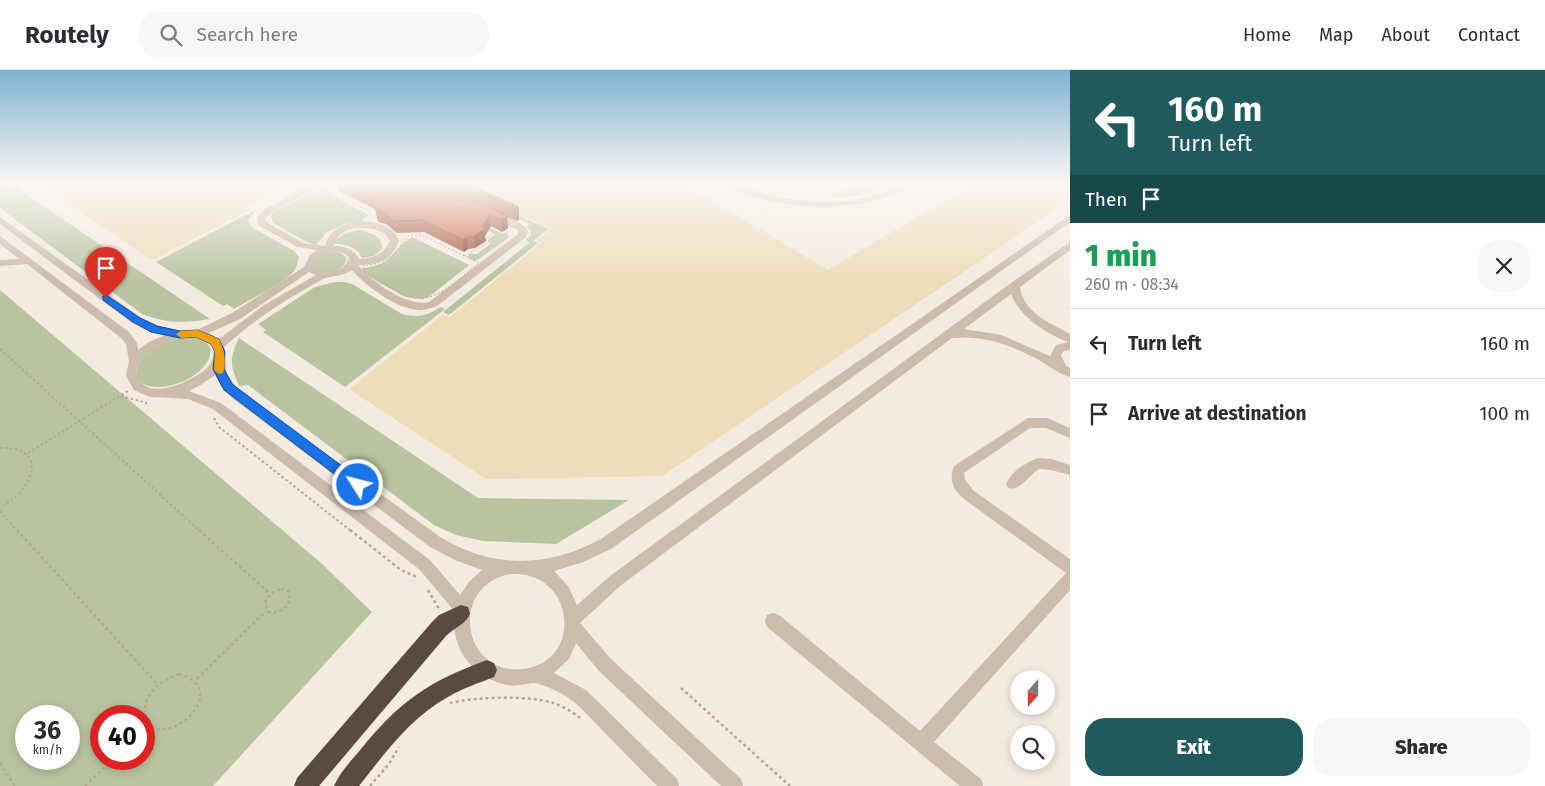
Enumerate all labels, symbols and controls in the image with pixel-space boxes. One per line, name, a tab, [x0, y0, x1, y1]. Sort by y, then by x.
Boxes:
search box	[139, 12, 489, 57]
text: Routely	[25, 21, 109, 49]
icon: search	[157, 21, 185, 49]
text: Search here	[197, 23, 298, 46]
text: Home	[1243, 24, 1291, 46]
text: Map	[1319, 24, 1353, 46]
text: About	[1381, 24, 1430, 46]
text: Contact	[1458, 24, 1520, 46]
text: 160 m	[1168, 88, 1262, 130]
icon: left	[1085, 90, 1150, 155]
text: Turn left	[1168, 130, 1252, 157]
icon: arrive	[1137, 185, 1165, 213]
text: Then	[1085, 188, 1127, 211]
text: 1 min	[1085, 238, 1157, 274]
button: close	[1478, 240, 1530, 292]
pin	[85, 247, 127, 298]
icon: arrive	[92, 254, 120, 282]
text: 260 m · 08:34	[1085, 275, 1179, 294]
icon: left	[1085, 330, 1113, 358]
text: Turn left	[1128, 332, 1202, 355]
text: 160 m	[1480, 332, 1530, 355]
icon: arrive	[1085, 400, 1113, 428]
text: Arrive at destination	[1128, 402, 1307, 425]
text: 100 m	[1479, 402, 1530, 425]
position arrow	[331, 458, 383, 510]
north arrow	[1010, 670, 1055, 715]
map controls	[1010, 670, 1055, 770]
speed limit sign: 40	[90, 705, 155, 770]
text: 36	[34, 716, 61, 746]
button: Exit	[1085, 718, 1303, 776]
button: Share	[1313, 718, 1530, 776]
button: search	[1010, 725, 1055, 770]
text: km/h	[33, 743, 62, 757]

